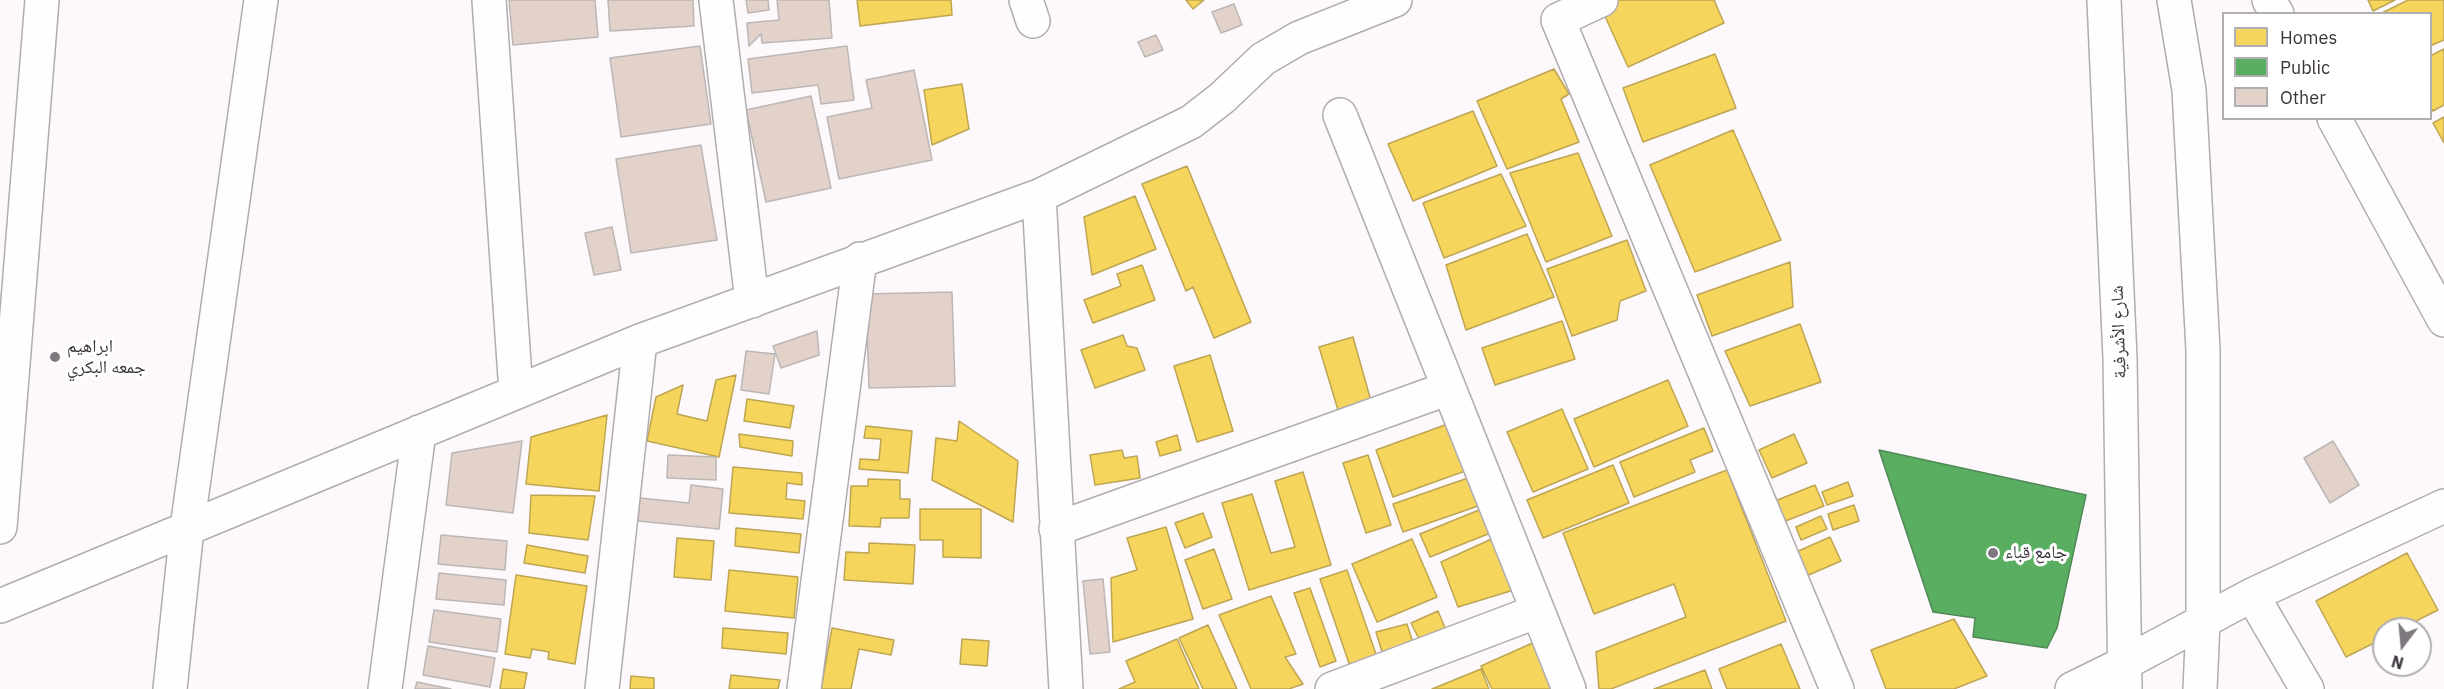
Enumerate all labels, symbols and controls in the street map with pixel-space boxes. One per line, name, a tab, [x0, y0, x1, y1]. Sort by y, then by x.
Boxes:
legend	[2222, 12, 2432, 120]
text: Homes	[2280, 26, 2337, 49]
text: Public	[2280, 56, 2330, 79]
text: Other	[2280, 86, 2326, 109]
street label: شارع الأشرفية	[2107, 285, 2131, 379]
place label: ابراهيم جمعه البكري	[67, 336, 146, 378]
marker: ابراهيم جمعه البكري	[48, 350, 62, 364]
place label: جامع قباء	[2005, 542, 2067, 564]
marker: جامع قباء	[1986, 546, 2000, 560]
north arrow	[2372, 617, 2432, 677]
text: N	[2389, 651, 2406, 674]

